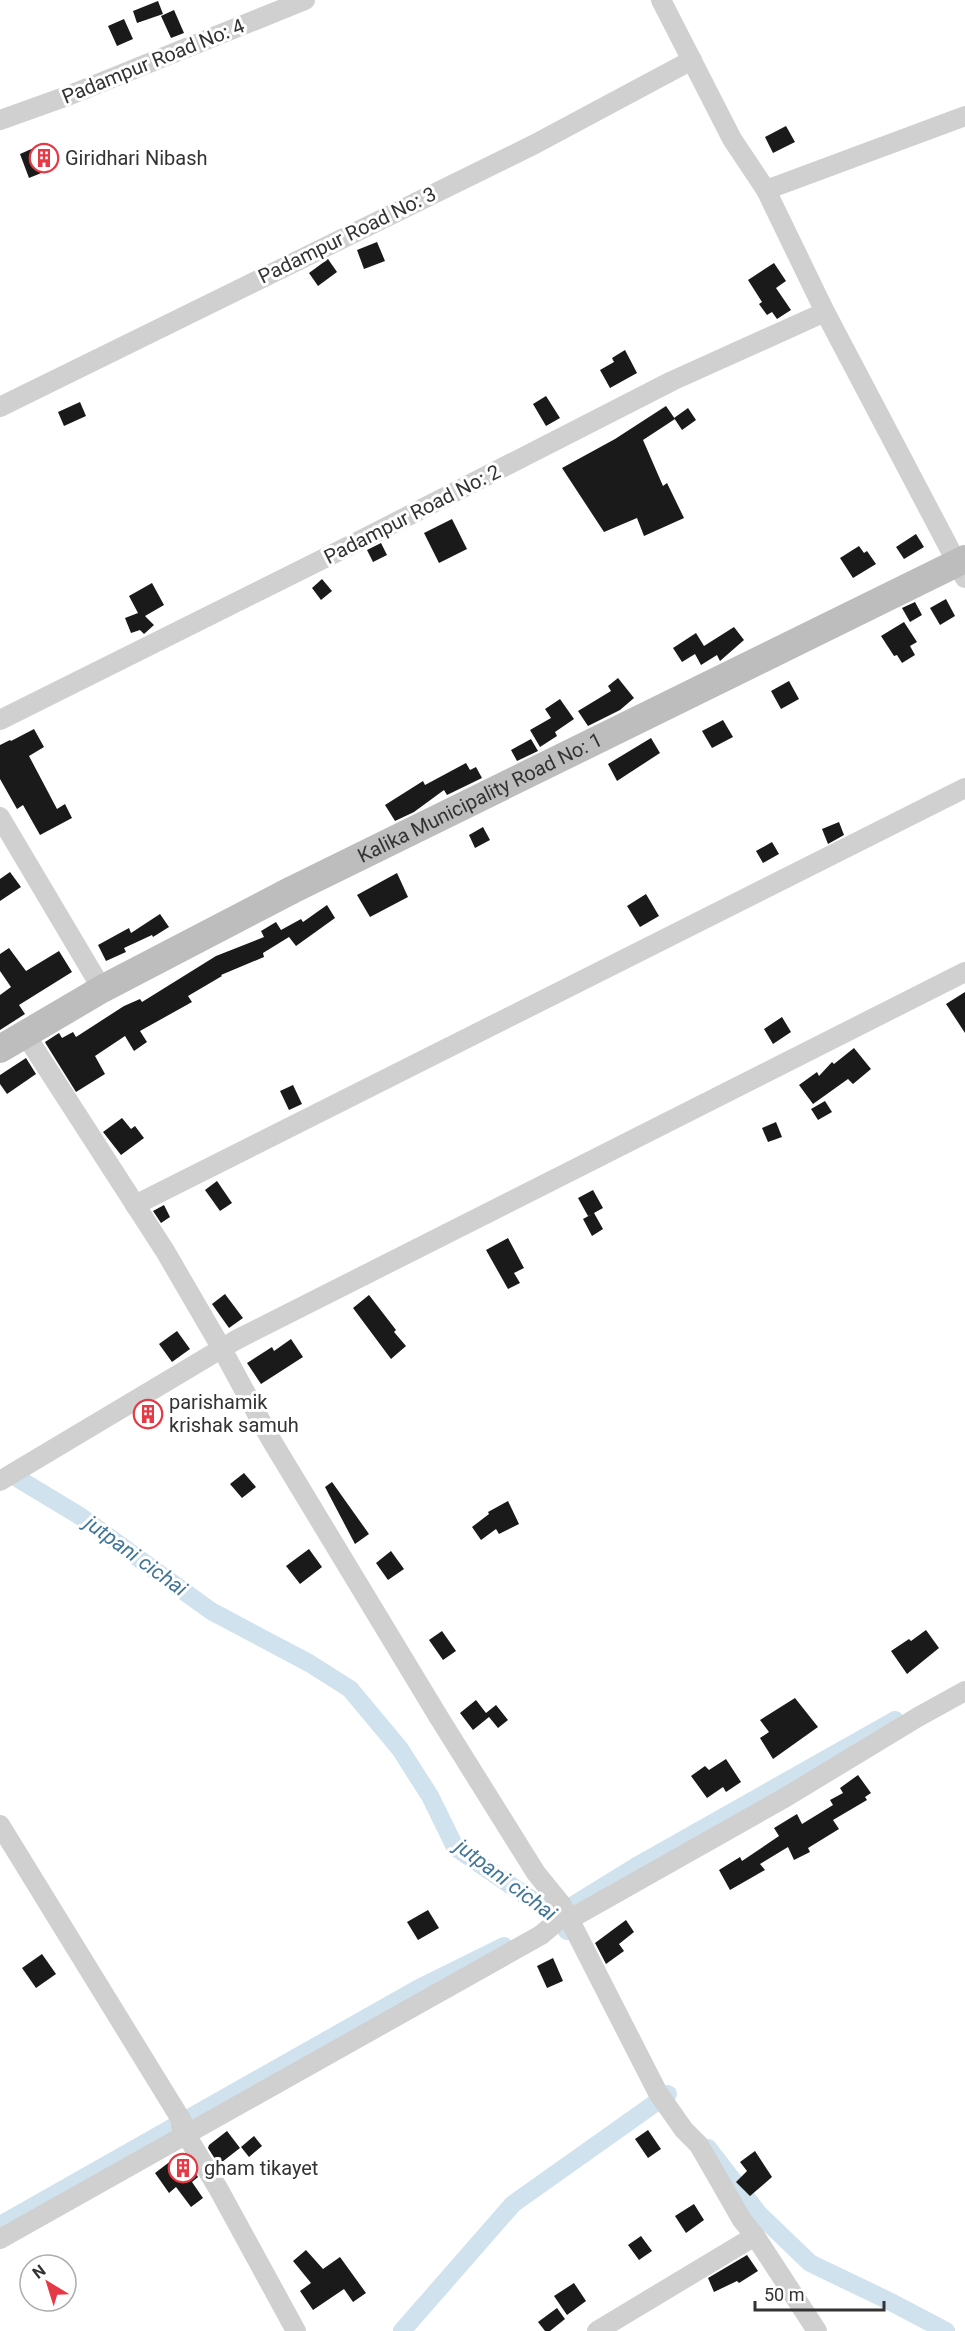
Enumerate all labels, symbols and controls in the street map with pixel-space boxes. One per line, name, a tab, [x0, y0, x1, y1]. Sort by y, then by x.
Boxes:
street label: Padampur Road No: 4	[58, 13, 248, 109]
building icon: Giridhari Nibash	[28, 142, 60, 174]
place label: Giridhari Nibash	[65, 146, 207, 170]
street label: Padampur Road No: 3	[254, 182, 440, 288]
street label: Padampur Road No: 2	[320, 459, 504, 569]
street label: Kalika Municipality Road No: 1	[354, 727, 606, 868]
place label: parishamik krishak samuh	[169, 1390, 299, 1437]
building icon: parishamik krishak samuh	[132, 1398, 164, 1430]
water label: jutpani cichai	[78, 1509, 192, 1601]
water label: jutpani cichai	[448, 1832, 561, 1926]
building icon: gham tikayet	[167, 2152, 199, 2184]
place label: gham tikayet	[204, 2156, 318, 2180]
north arrow	[18, 2253, 78, 2313]
text: N	[29, 2261, 49, 2283]
scale bar	[755, 2274, 884, 2312]
text: 50 m	[764, 2284, 804, 2305]

